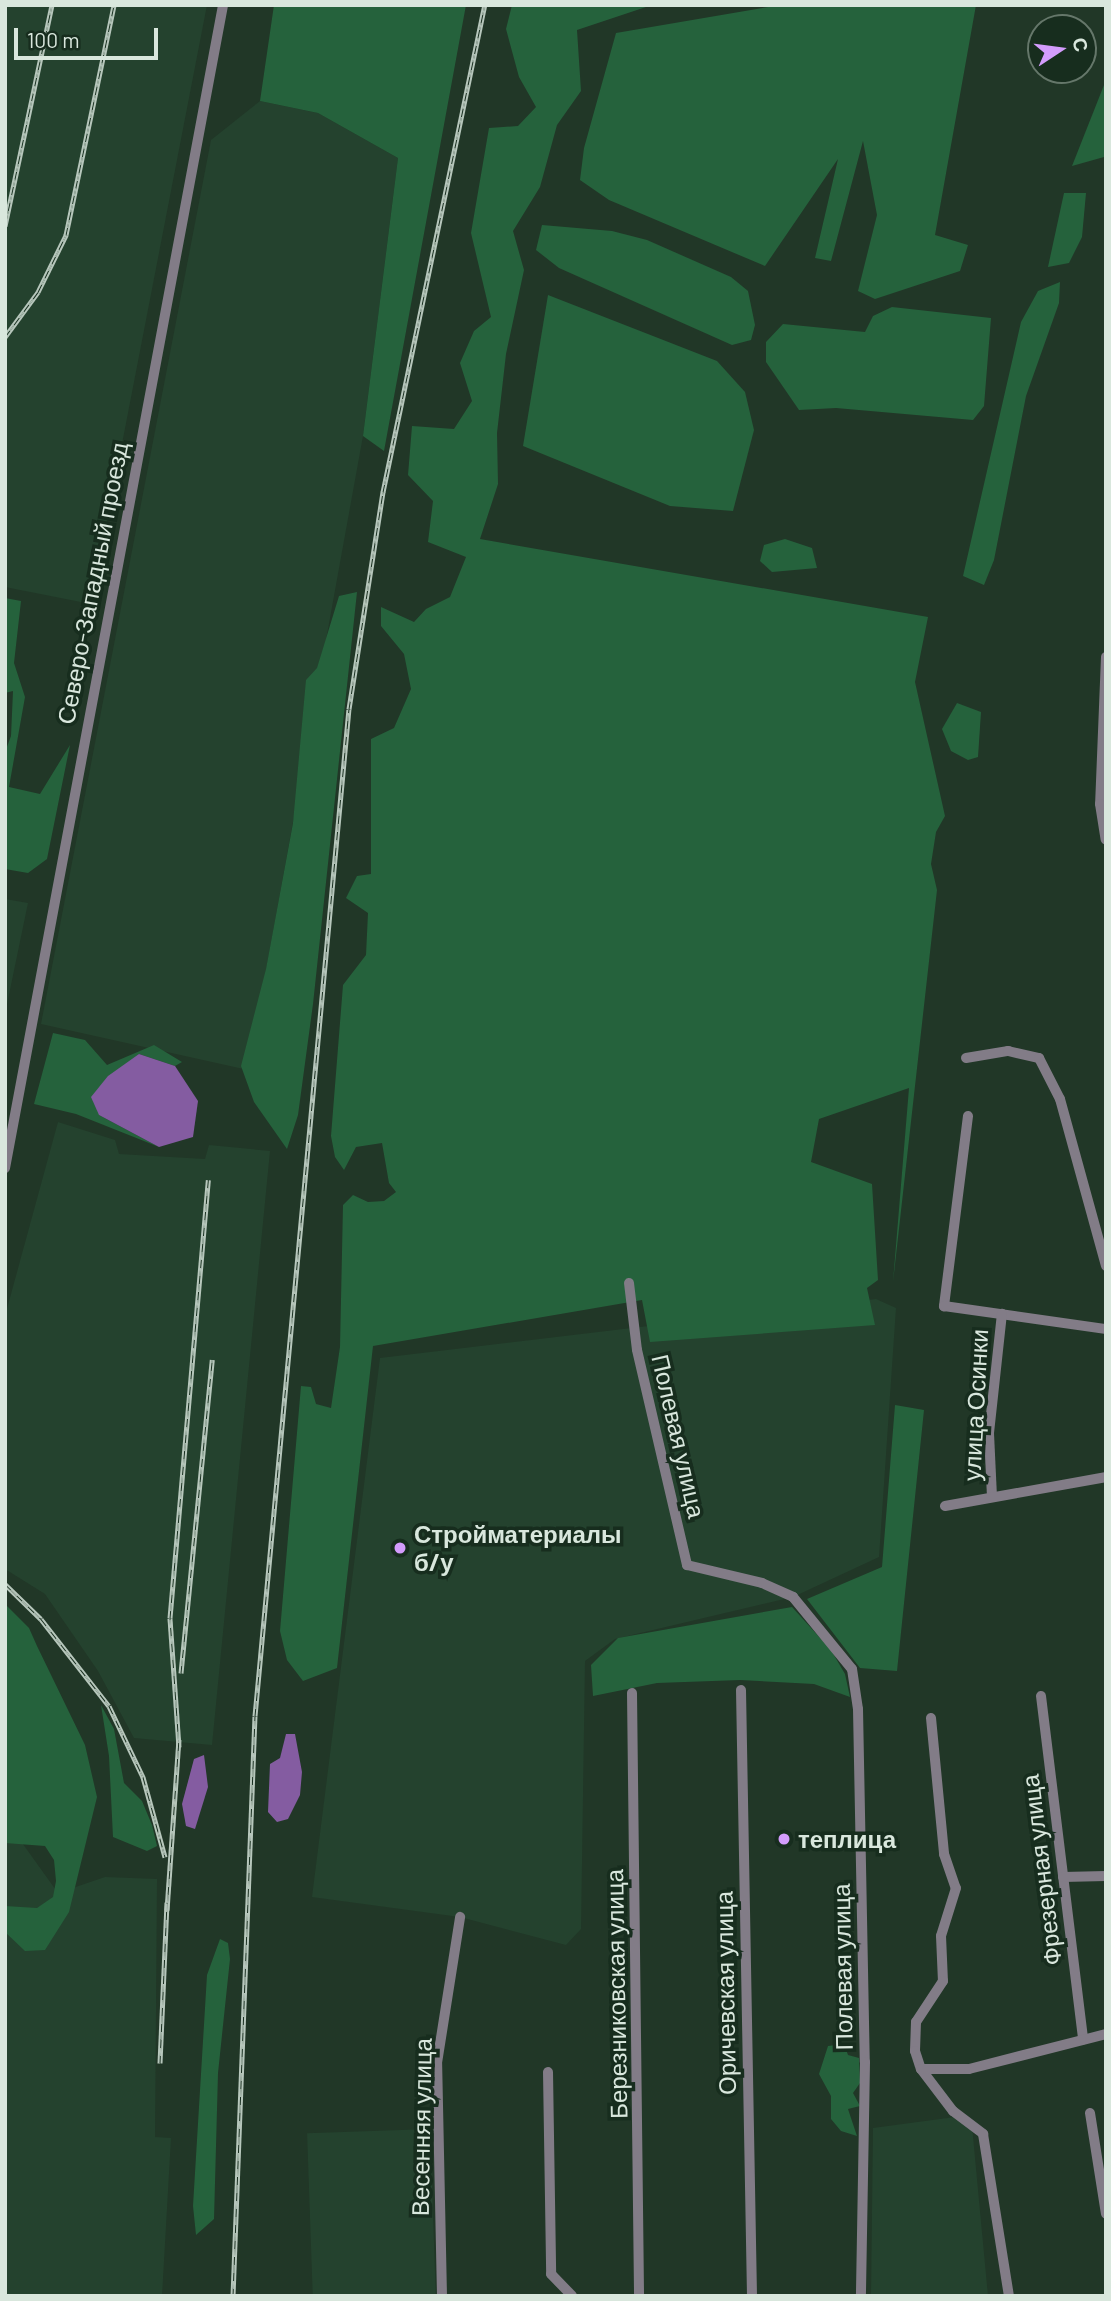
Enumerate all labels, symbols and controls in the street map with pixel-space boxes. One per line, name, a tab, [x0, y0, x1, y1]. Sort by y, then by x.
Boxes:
scale bar	[18, 14, 161, 58]
north arrow	[1027, 14, 1097, 84]
text: 100 m	[27, 27, 80, 52]
text: С	[1068, 35, 1094, 54]
street label: Северо-Западный проезд	[51, 440, 133, 726]
street label: улица Осинки	[957, 1328, 993, 1482]
street label: Полевая улица	[646, 1351, 712, 1521]
place label: Стройматериалы б/у	[414, 1520, 622, 1576]
marker: Стройматериалы б/у	[392, 1540, 408, 1556]
street label: Фрезерная улица	[1015, 1773, 1067, 1967]
place label: теплица	[798, 1825, 896, 1853]
marker: теплица	[776, 1831, 792, 1847]
street label: Березниковская улица	[599, 1869, 633, 2119]
street label: Полевая улица	[826, 1883, 858, 2051]
street label: Оричевская улица	[709, 1891, 741, 2095]
street label: Весенняя улица	[405, 2038, 437, 2216]

